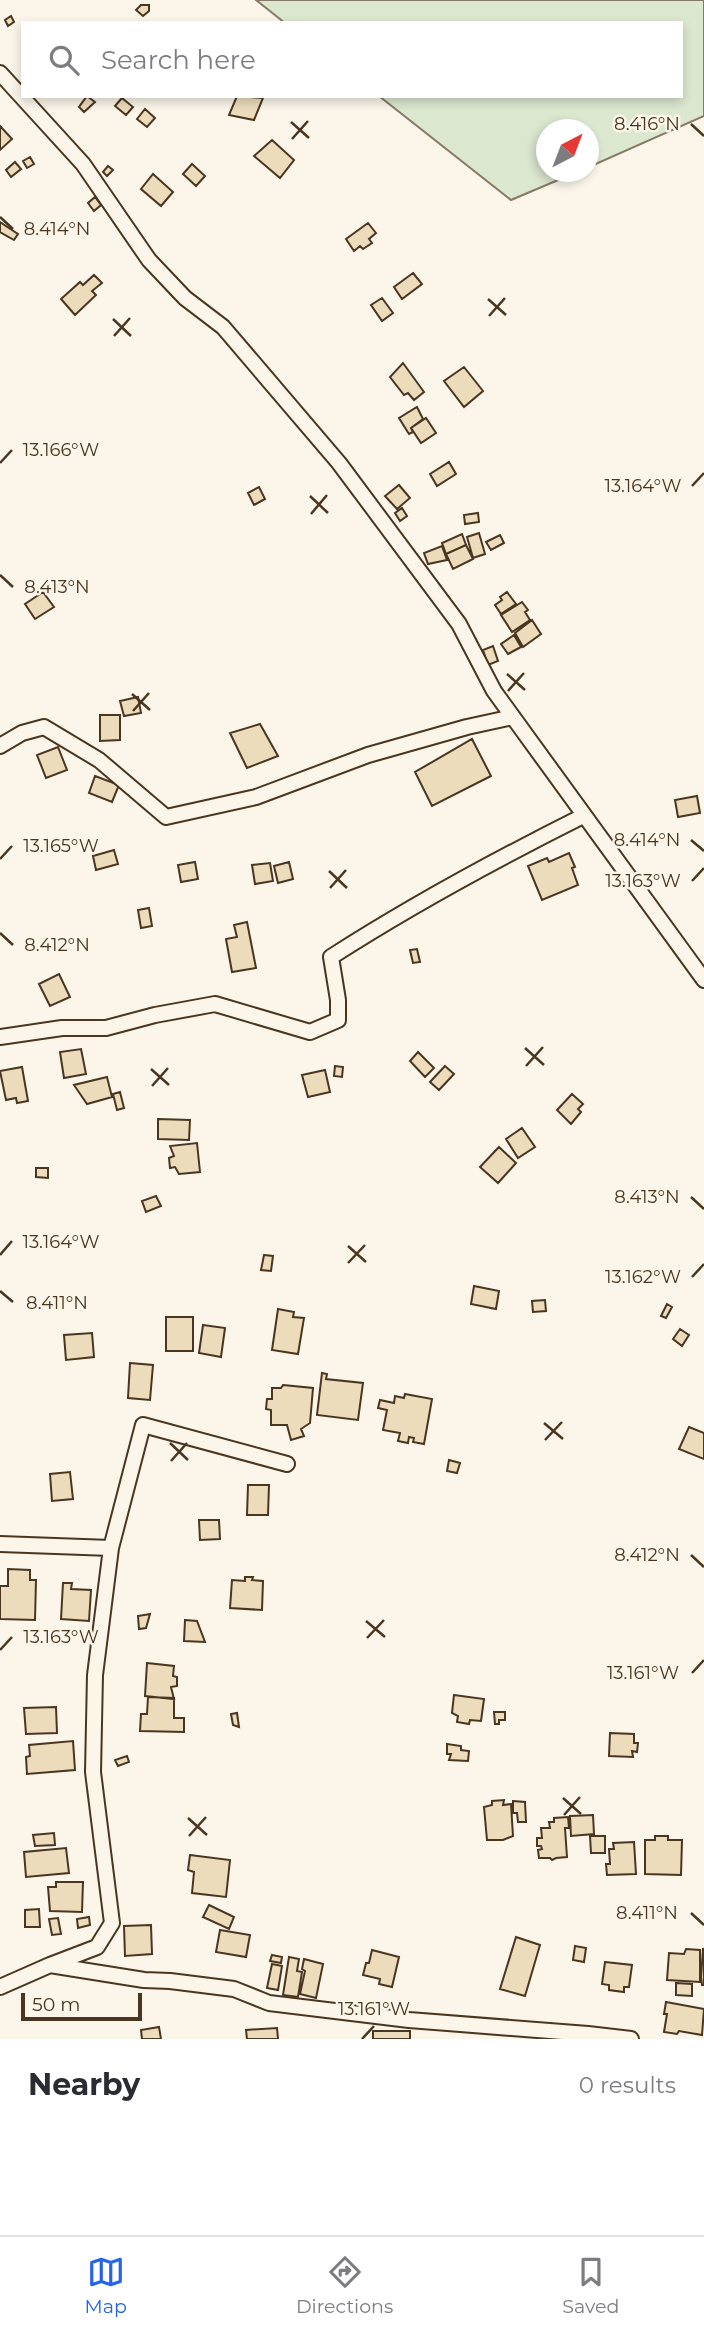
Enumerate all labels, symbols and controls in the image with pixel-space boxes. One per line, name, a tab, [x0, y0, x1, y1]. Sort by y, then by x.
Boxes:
search box	[21, 21, 683, 98]
icon: search	[45, 41, 83, 79]
text: Search here	[101, 44, 256, 76]
text: 8.416°N	[614, 113, 680, 135]
north arrow	[536, 119, 599, 182]
text: 8.414°N	[24, 218, 90, 240]
text: 13.166°W	[23, 439, 99, 461]
text: 13.164°W	[604, 475, 682, 497]
text: 8.413°N	[24, 576, 90, 598]
text: 8.414°N	[614, 829, 680, 851]
text: 13.165°W	[23, 835, 99, 857]
text: 13.163°W	[605, 870, 681, 892]
text: 8.412°N	[24, 934, 90, 956]
text: 8.413°N	[614, 1186, 680, 1208]
text: 13.164°W	[22, 1231, 100, 1253]
text: 13.162°W	[605, 1266, 681, 1288]
text: 8.411°N	[26, 1292, 88, 1314]
text: 8.412°N	[614, 1544, 680, 1566]
text: 13.163°W	[23, 1626, 99, 1648]
text: 13.161°W	[607, 1662, 679, 1684]
text: 8.411°N	[616, 1902, 678, 1924]
scale bar	[21, 1990, 142, 2022]
text: 50 m	[32, 1993, 80, 2016]
text: 13.161°W	[338, 1998, 410, 2020]
text: Nearby	[28, 2066, 140, 2103]
text: 0 results	[579, 2071, 676, 2099]
tab: Map	[85, 2253, 127, 2318]
tab: Directions	[296, 2253, 393, 2318]
tab: Saved	[562, 2253, 619, 2318]

